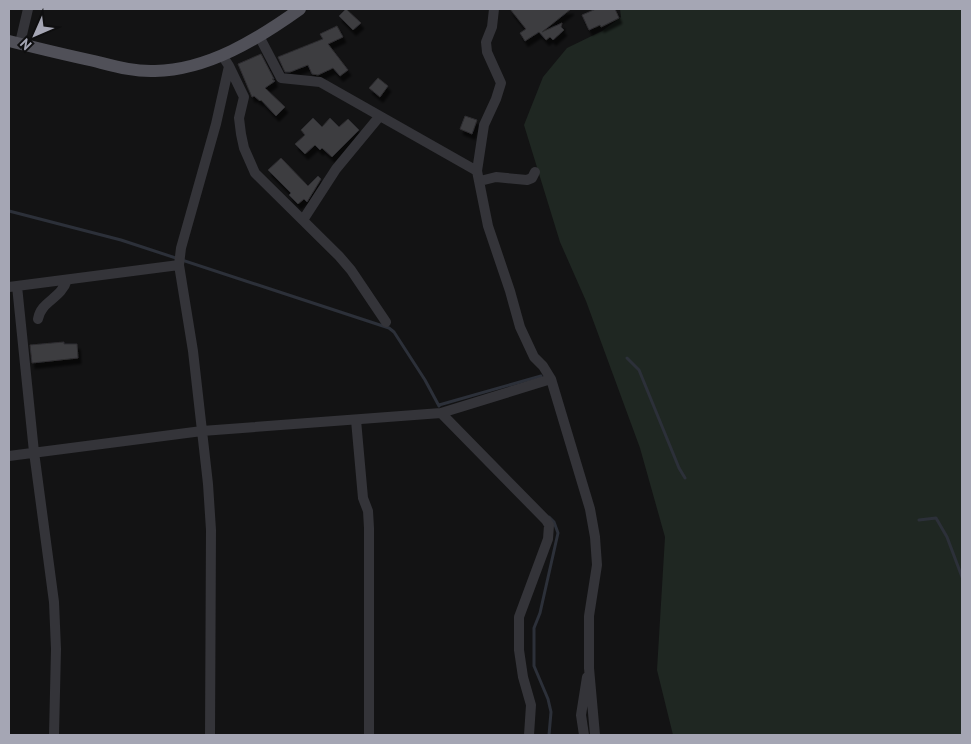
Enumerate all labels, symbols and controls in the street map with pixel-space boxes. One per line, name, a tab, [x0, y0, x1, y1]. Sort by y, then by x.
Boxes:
north arrow	[10, 10, 60, 60]
text: N	[16, 35, 35, 54]

